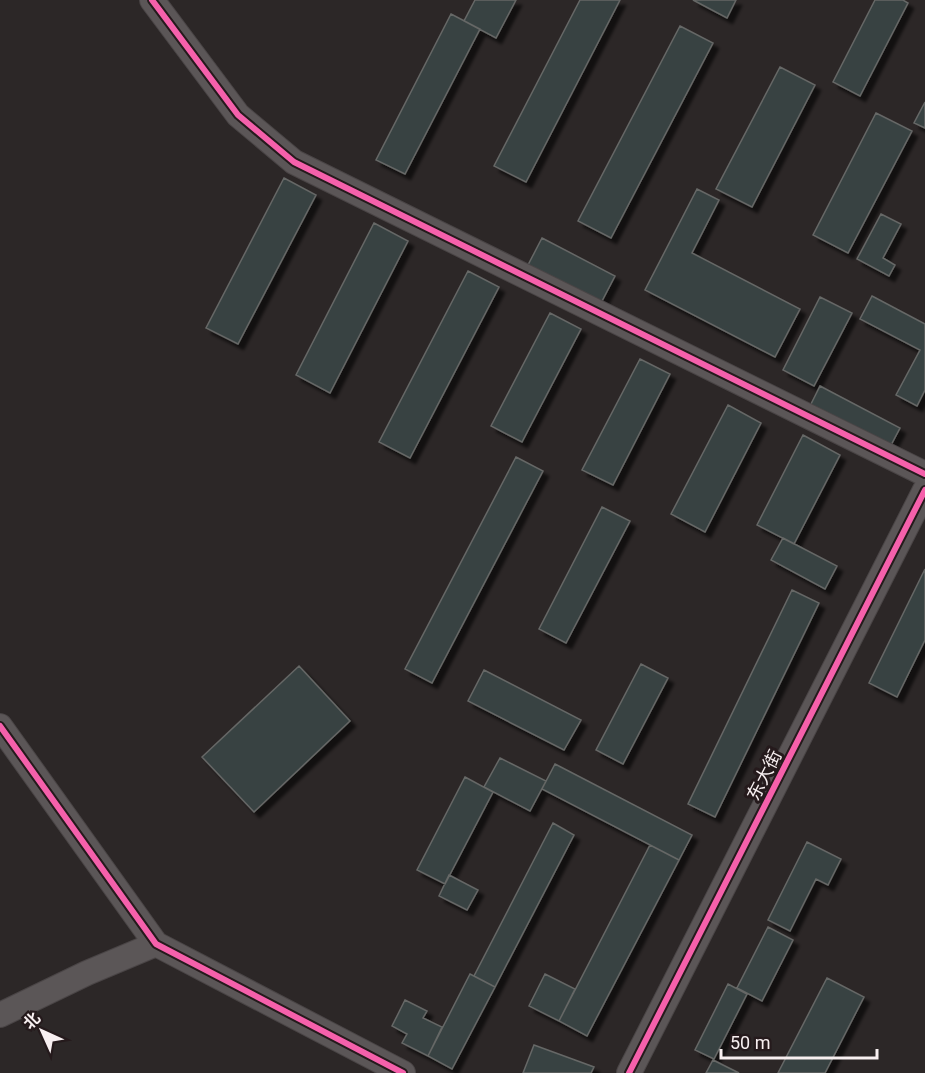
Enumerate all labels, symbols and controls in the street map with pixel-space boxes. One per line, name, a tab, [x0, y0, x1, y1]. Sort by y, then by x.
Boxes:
street label: 东大街	[742, 746, 786, 804]
north arrow	[12, 1001, 72, 1061]
text: 北	[19, 1008, 44, 1033]
scale bar	[721, 1022, 877, 1060]
text: 50 m	[730, 1032, 770, 1053]

